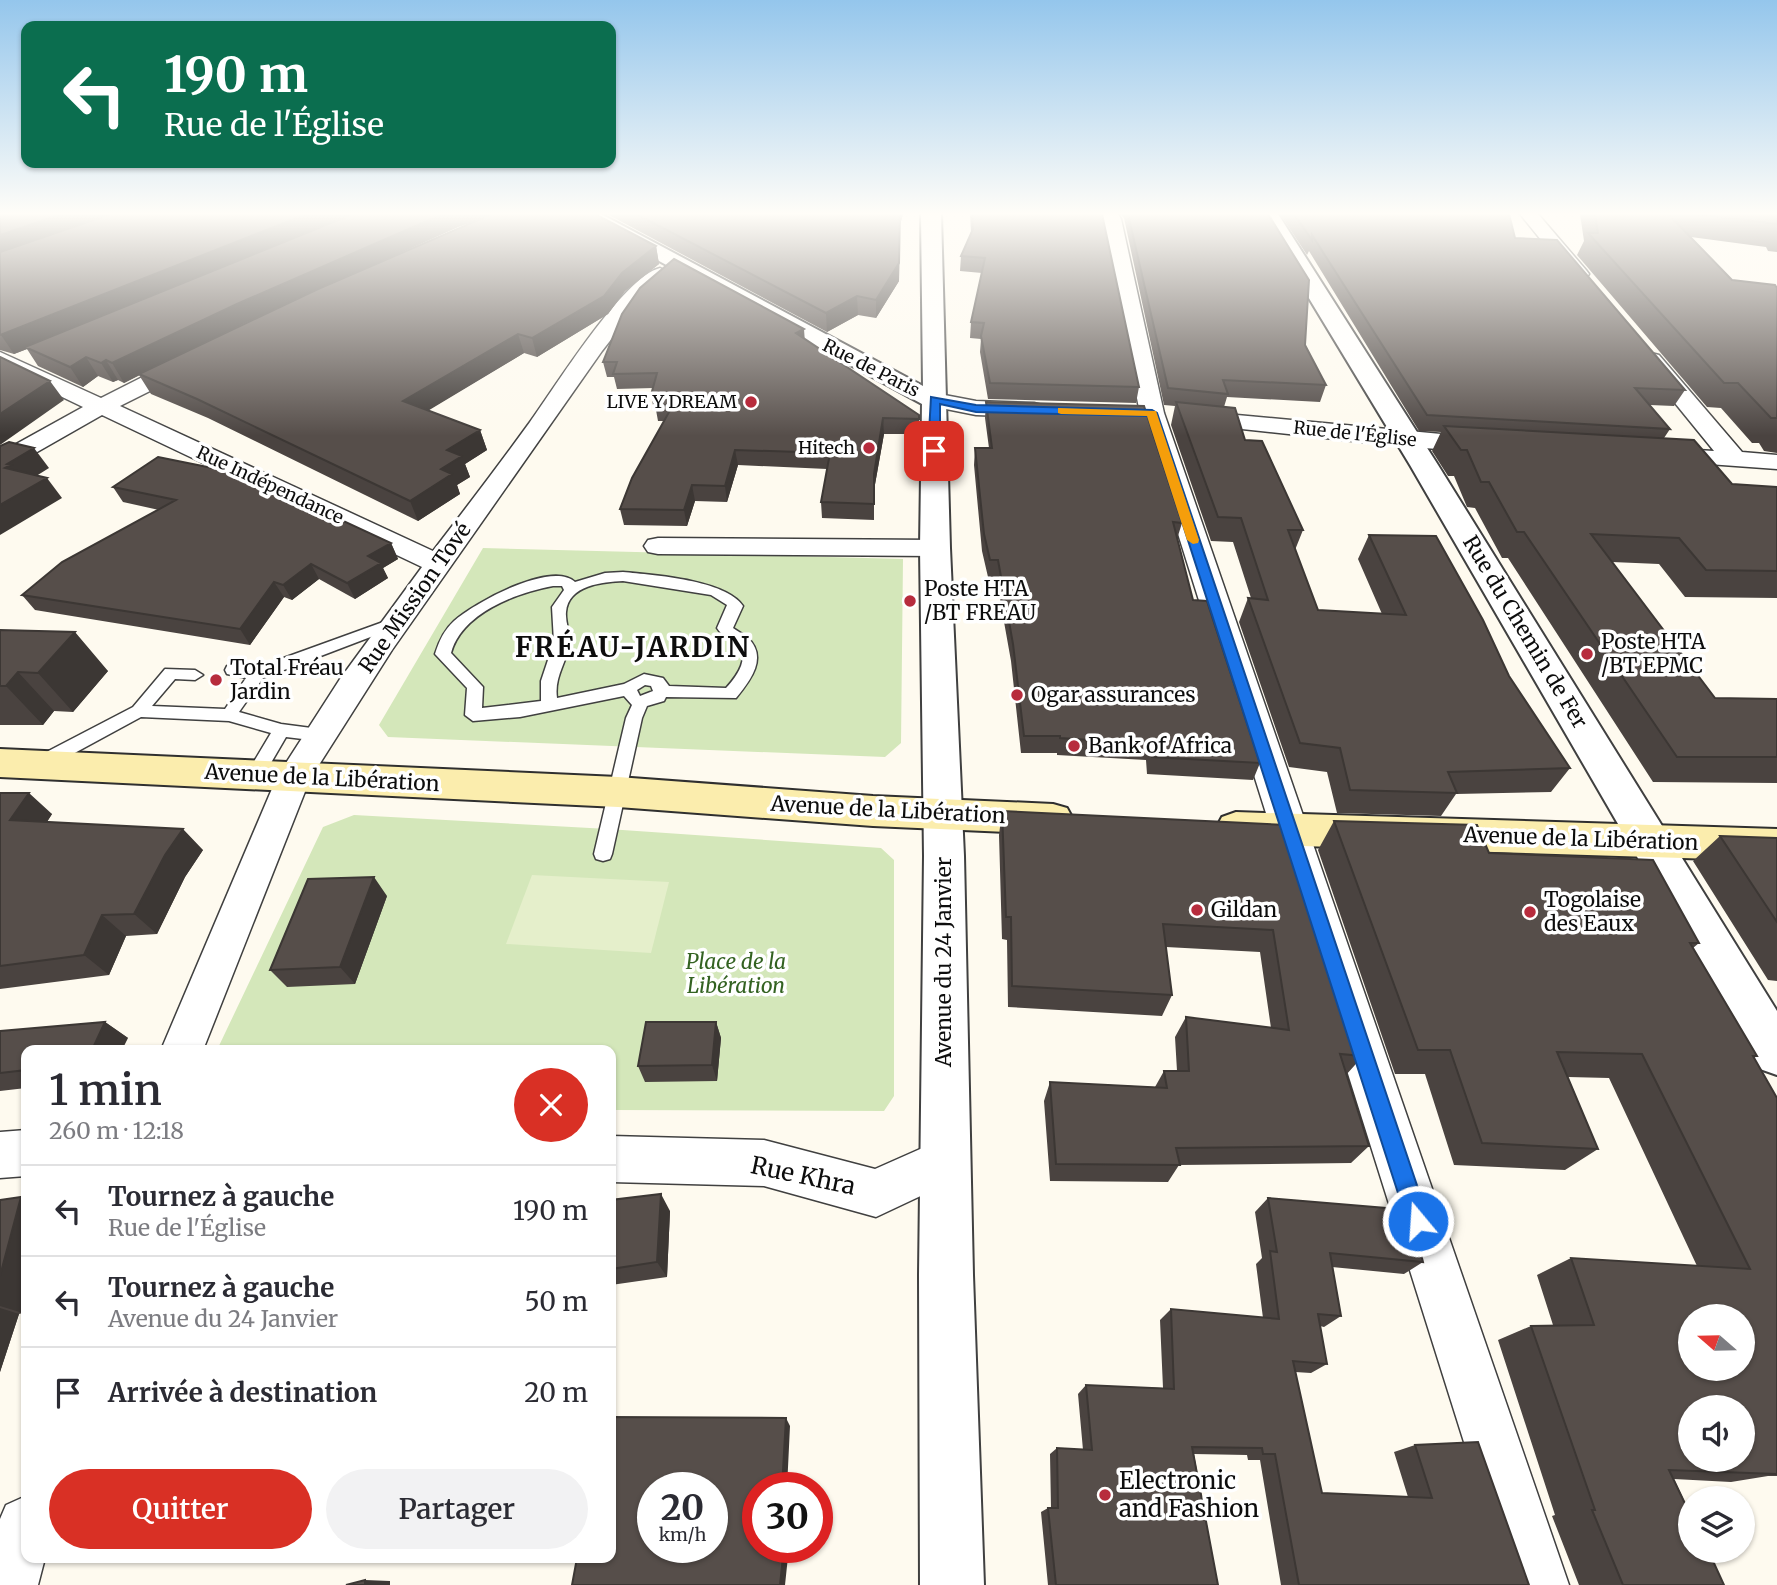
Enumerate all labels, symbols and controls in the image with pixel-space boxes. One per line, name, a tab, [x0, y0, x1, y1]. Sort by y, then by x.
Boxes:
text: 190 m	[164, 44, 308, 105]
icon: left	[49, 49, 140, 140]
text: Rue de l'Église	[164, 105, 384, 145]
street label: Rue de Paris	[819, 333, 924, 402]
place label: LIVE Y DREAM	[607, 390, 737, 413]
marker: LIVE Y DREAM	[743, 394, 759, 410]
street label: Rue de l'Église	[1292, 416, 1418, 451]
pin	[904, 421, 964, 481]
icon: arrive	[915, 432, 953, 470]
place label: Hitech	[798, 436, 855, 459]
street label: Rue Indépendance	[193, 440, 347, 529]
marker: Hitech	[861, 440, 877, 456]
street label: Rue Mission Tové	[353, 517, 477, 678]
street label: Rue du Chemin de Fer	[1457, 530, 1594, 733]
place label: Poste HTA /BT FREAU	[924, 575, 1037, 626]
marker: Poste HTA /BT FREAU	[902, 593, 918, 609]
district label: FRÉAU-JARDIN	[515, 628, 751, 665]
place label: Poste HTA /BT EPMC	[1601, 628, 1706, 679]
marker: Poste HTA /BT EPMC	[1579, 646, 1595, 662]
place label: Total Fréau Jardin	[229, 654, 344, 705]
marker: Total Fréau Jardin	[208, 672, 224, 688]
place label: Ogar assurances	[1031, 681, 1196, 708]
marker: Ogar assurances	[1009, 687, 1025, 703]
place label: Bank of Africa	[1088, 732, 1232, 759]
marker: Bank of Africa	[1066, 738, 1082, 754]
street label: Avenue de la Libération	[203, 758, 440, 797]
street label: Avenue de la Libération	[769, 790, 1006, 829]
street label: Avenue de la Libération	[1462, 821, 1699, 856]
street label: Avenue du 24 Janvier	[930, 857, 957, 1068]
place label: Togolaise des Eaux	[1544, 886, 1641, 937]
place label: Gildan	[1211, 896, 1277, 923]
marker: Gildan	[1189, 902, 1205, 918]
marker: Togolaise des Eaux	[1522, 904, 1538, 920]
park label: Place de la Libération	[686, 948, 786, 999]
text: 1 min	[49, 1064, 162, 1116]
button: close	[514, 1068, 588, 1142]
text: 260 m · 12:18	[49, 1116, 184, 1145]
street label: Rue Khra	[748, 1149, 858, 1202]
text: Tournez à gauche	[108, 1180, 334, 1213]
position arrow	[1381, 1184, 1455, 1258]
icon: left	[49, 1192, 87, 1230]
text: 190 m	[513, 1194, 588, 1227]
text: Rue de l'Église	[108, 1213, 266, 1242]
text: Tournez à gauche	[108, 1271, 334, 1304]
icon: left	[49, 1283, 87, 1321]
text: 50 m	[524, 1285, 588, 1318]
text: Avenue du 24 Janvier	[108, 1304, 338, 1333]
north arrow	[1678, 1304, 1755, 1381]
map controls	[1678, 1304, 1755, 1563]
icon: arrive	[49, 1374, 87, 1412]
text: Arrivée à destination	[108, 1376, 377, 1409]
text: 20 m	[524, 1376, 588, 1409]
button: sound	[1678, 1395, 1755, 1472]
place label: Electronic and Fashion	[1119, 1465, 1259, 1524]
button: Quitter	[49, 1469, 312, 1549]
button: Partager	[326, 1469, 588, 1549]
speed limit sign: 30	[742, 1472, 833, 1563]
text: 20	[661, 1486, 704, 1530]
button: layers	[1678, 1486, 1755, 1563]
marker: Electronic and Fashion	[1097, 1487, 1113, 1503]
text: km/h	[659, 1523, 706, 1546]

